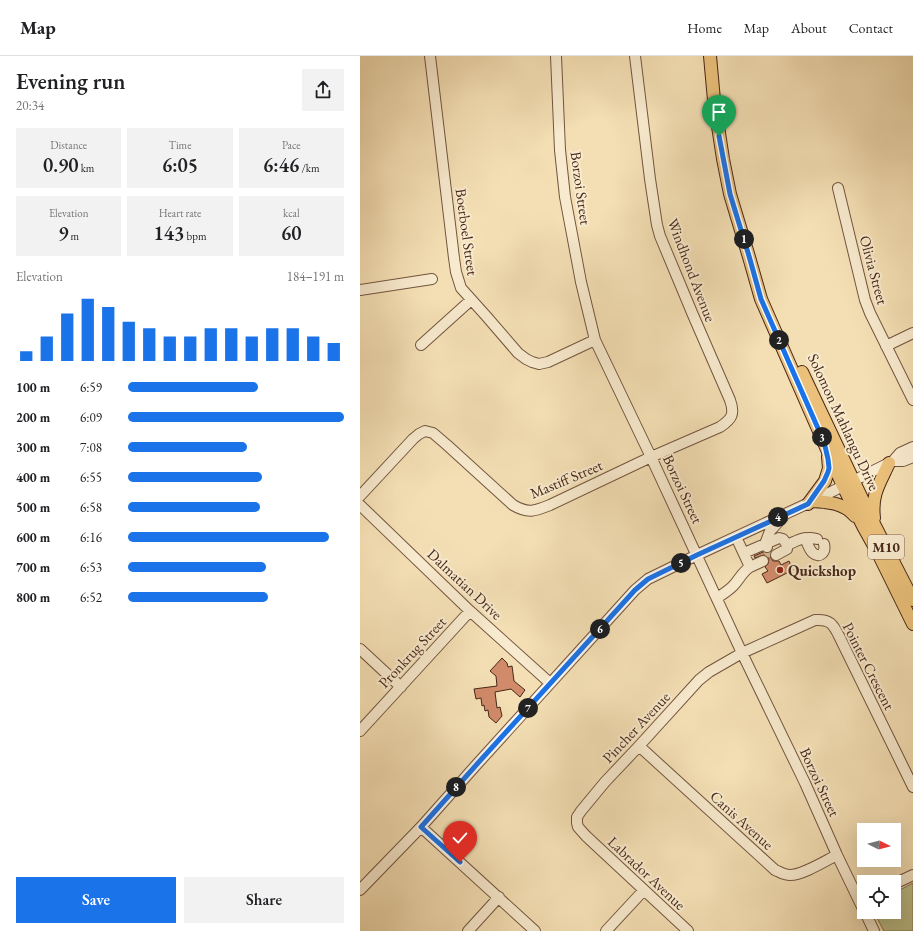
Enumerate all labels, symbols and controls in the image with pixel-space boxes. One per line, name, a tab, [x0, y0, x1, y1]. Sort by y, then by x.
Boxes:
text: Map	[20, 15, 56, 40]
text: Home	[687, 19, 722, 37]
text: Map	[744, 19, 769, 37]
text: About	[791, 19, 827, 37]
text: Contact	[849, 19, 893, 37]
text: Evening run	[16, 67, 125, 96]
button: share	[302, 69, 344, 111]
pin	[702, 95, 736, 136]
text: 20:34	[16, 97, 44, 114]
icon: arrive	[708, 101, 730, 123]
text: Distance	[50, 138, 87, 152]
text: Time	[169, 138, 191, 152]
text: Pace	[282, 138, 301, 152]
street label: Borzoi Street	[566, 150, 596, 226]
text: 0.90	[43, 152, 79, 178]
text: 6:05	[162, 152, 198, 178]
text: 6:46	[263, 152, 299, 178]
text: km	[79, 161, 94, 175]
text: /km	[299, 161, 320, 175]
street label: Boerboel Street	[451, 187, 483, 277]
text: Elevation	[49, 206, 88, 220]
text: Heart rate	[159, 206, 201, 220]
text: kcal	[283, 206, 300, 220]
street label: Windhond Avenue	[664, 216, 721, 325]
text: 9	[58, 220, 68, 246]
text: 143	[154, 220, 184, 246]
text: 60	[281, 220, 302, 246]
text: m	[68, 229, 79, 243]
text: bpm	[184, 229, 206, 243]
pin: 1	[734, 229, 754, 249]
text: 1	[741, 232, 747, 246]
street label: Olivia Street	[856, 233, 892, 307]
text: Elevation	[16, 268, 63, 285]
text: 184–191 m	[287, 268, 344, 285]
pin: 2	[769, 330, 789, 350]
text: 2	[776, 333, 782, 347]
street label: Solomon Mahlangu Drive	[804, 350, 884, 494]
text: 100 m	[16, 379, 50, 396]
text: 6:59	[80, 379, 102, 396]
text: 200 m	[16, 409, 50, 426]
text: 6:09	[80, 409, 102, 426]
pin: 3	[812, 427, 832, 447]
text: 3	[819, 430, 825, 444]
text: 300 m	[16, 439, 50, 456]
text: 7:08	[80, 439, 102, 456]
street label: Borzoi Street	[659, 451, 707, 527]
street label: Mastiff Street	[527, 455, 605, 503]
text: 400 m	[16, 469, 50, 486]
text: 6:55	[80, 469, 102, 486]
text: 500 m	[16, 499, 50, 516]
text: 6:58	[80, 499, 102, 516]
pin: 4	[768, 507, 788, 527]
text: 4	[775, 510, 781, 524]
text: 600 m	[16, 529, 50, 546]
text: 6:16	[80, 529, 102, 546]
road number: M10	[868, 535, 904, 559]
street label: Dalmatian Drive	[423, 544, 507, 624]
pin: 5	[671, 553, 691, 573]
text: 5	[678, 556, 684, 570]
text: 700 m	[16, 559, 50, 576]
text: 6:53	[80, 559, 102, 576]
place label: Quickshop	[788, 561, 856, 580]
marker: Quickshop	[775, 565, 785, 575]
text: 800 m	[16, 589, 50, 606]
text: 6:52	[80, 589, 102, 606]
street label: Pronkrug Street	[374, 612, 450, 692]
pin: 6	[590, 619, 610, 639]
street label: Pointer Crescent	[839, 619, 899, 713]
text: 6	[597, 622, 603, 636]
street label: Pincher Avenue	[598, 687, 674, 767]
pin: 7	[518, 698, 538, 718]
text: 7	[525, 701, 531, 715]
street label: Borzoi Street	[796, 744, 844, 820]
pin: 8	[446, 777, 466, 797]
text: 8	[453, 780, 459, 794]
street label: Canis Avenue	[706, 786, 778, 854]
pin	[443, 821, 477, 862]
north arrow	[857, 823, 901, 867]
map controls	[857, 823, 901, 919]
icon: check	[449, 827, 471, 849]
street label: Labrador Avenue	[604, 832, 690, 914]
button: locate	[857, 875, 901, 919]
button: Save	[16, 877, 176, 923]
button: Share	[184, 877, 344, 923]

